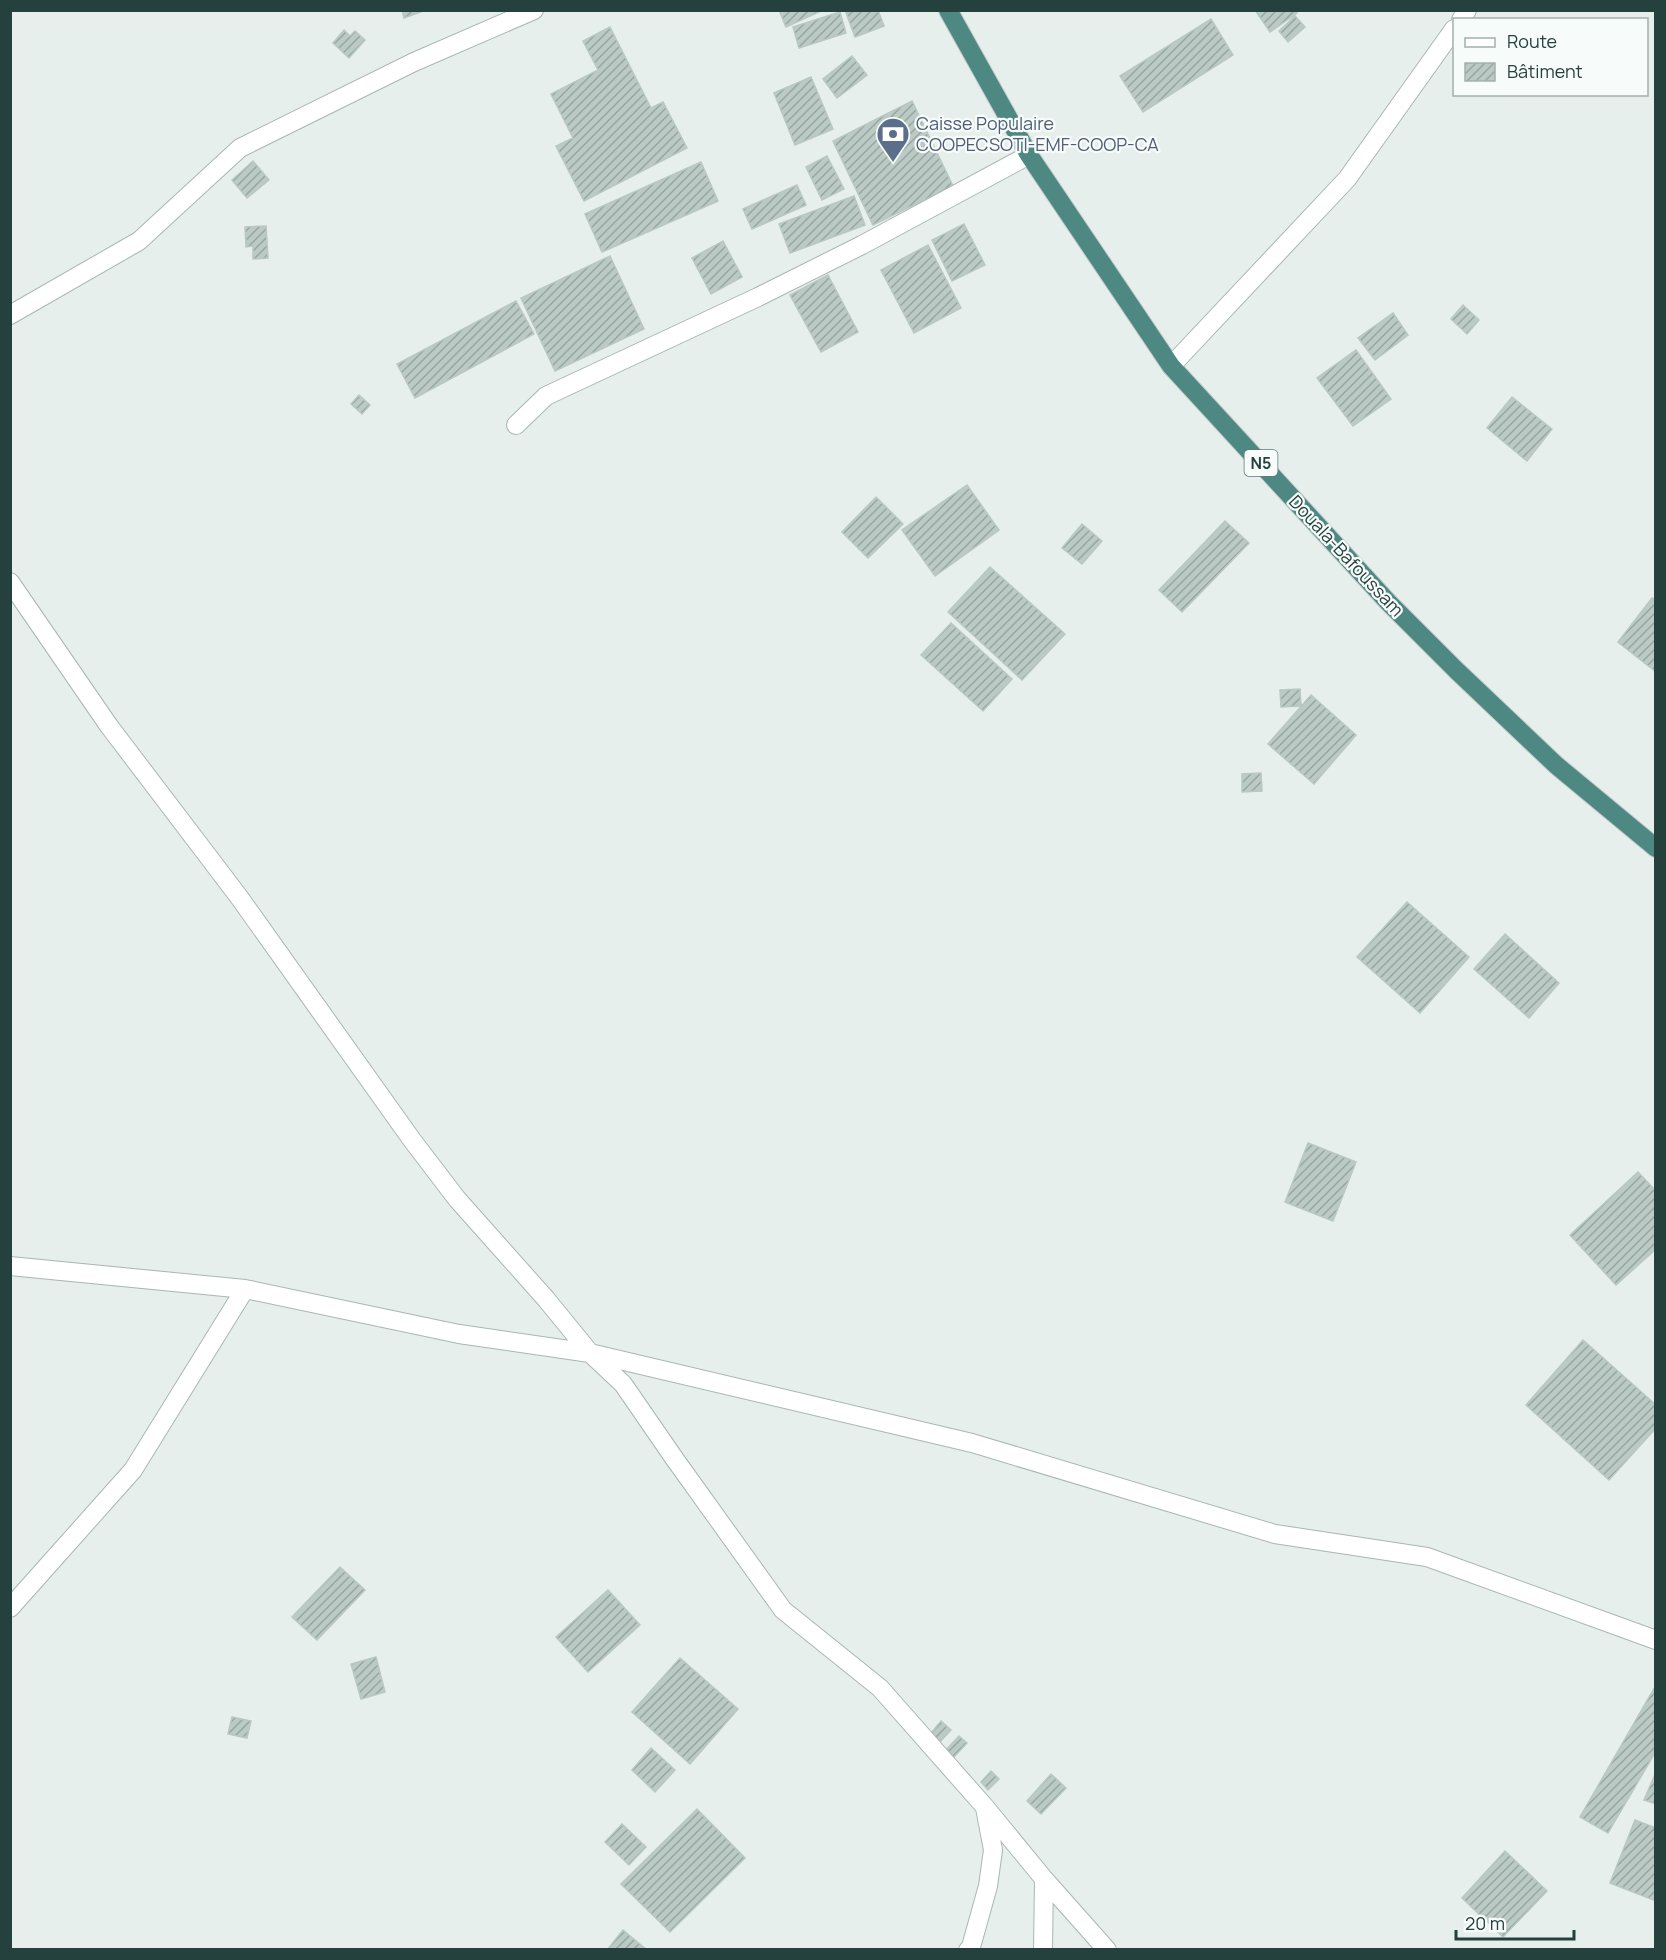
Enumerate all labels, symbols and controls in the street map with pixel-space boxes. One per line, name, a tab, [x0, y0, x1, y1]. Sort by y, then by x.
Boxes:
legend	[1453, 18, 1648, 96]
text: Route	[1507, 29, 1557, 53]
text: Bâtiment	[1507, 59, 1583, 83]
place label: Caisse Populaire COOPECSOTI-EMF-COOP-CA	[916, 111, 1159, 156]
bank icon: Caisse Populaire COOPECSOTI-EMF-COOP-CA	[875, 116, 911, 163]
road number: N5	[1244, 450, 1278, 476]
street label: Douala-Bafoussam	[1284, 489, 1409, 621]
scale bar	[1456, 1903, 1574, 1941]
text: 20 m	[1465, 1911, 1505, 1935]

